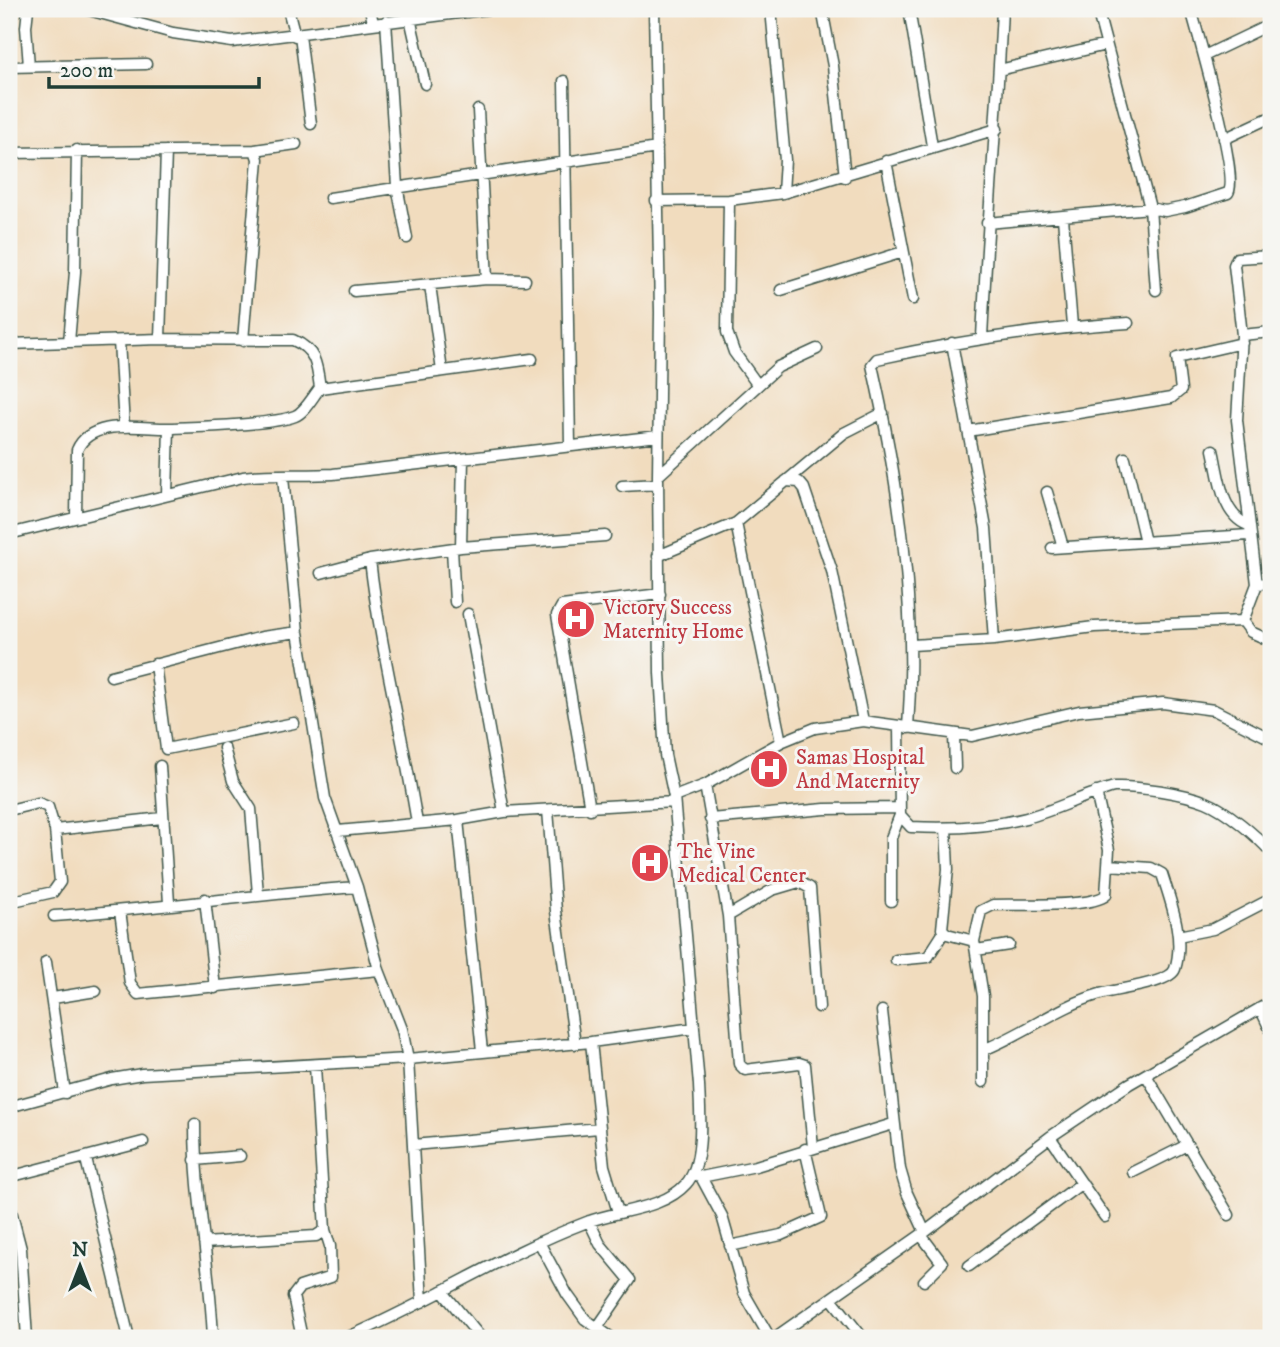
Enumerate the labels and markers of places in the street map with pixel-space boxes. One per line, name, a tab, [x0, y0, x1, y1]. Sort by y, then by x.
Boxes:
place label: Victory Success Maternity Home	[602, 595, 744, 645]
hospital icon: Victory Success Maternity Home	[555, 598, 597, 640]
place label: Samas Hospital And Maternity	[796, 745, 925, 795]
hospital icon: Samas Hospital And Maternity	[748, 748, 790, 790]
place label: The Vine Medical Center	[677, 839, 806, 889]
hospital icon: The Vine Medical Center	[629, 842, 671, 884]

